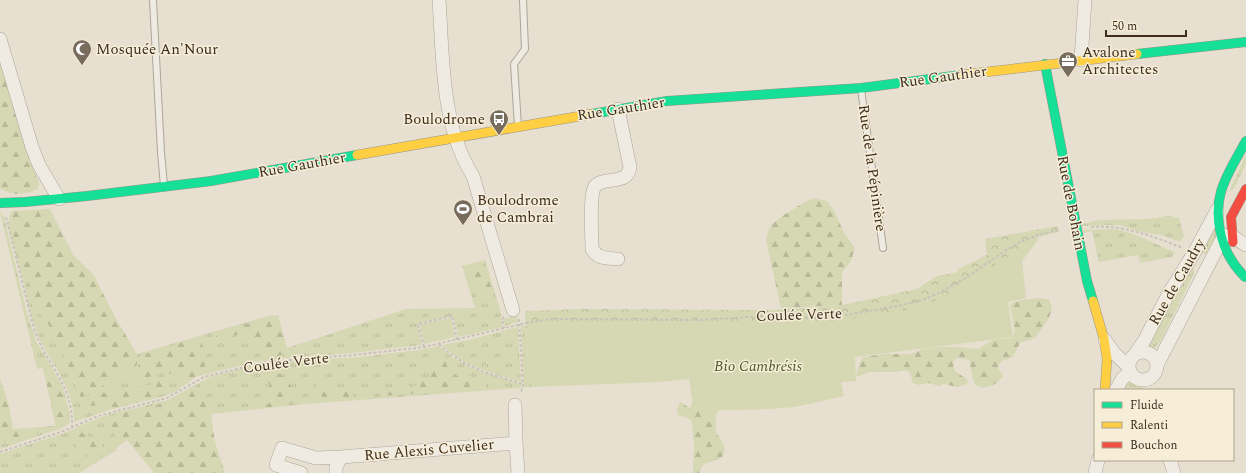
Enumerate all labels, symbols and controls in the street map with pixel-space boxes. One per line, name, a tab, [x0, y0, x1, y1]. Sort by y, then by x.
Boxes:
scale bar	[1106, 12, 1186, 38]
text: 50 m	[1112, 17, 1137, 36]
mosque icon: Mosquée An'Nour	[71, 38, 93, 66]
place label: Mosquée An'Nour	[96, 38, 218, 61]
place label: Avalone Architectes	[1082, 41, 1159, 81]
office icon: Avalone Architectes	[1057, 50, 1079, 78]
street label: Rue Gauthier	[898, 59, 988, 95]
street label: Rue Gauthier	[575, 91, 667, 127]
street label: Rue de la Pépinière	[852, 103, 892, 233]
place label: Boulodrome	[403, 108, 485, 131]
bus stop icon: Boulodrome	[488, 108, 510, 136]
street label: Rue Gauthier	[256, 146, 348, 184]
street label: Rue de Bohain	[1051, 154, 1092, 253]
place label: Boulodrome de Cambrai	[477, 189, 559, 229]
sports icon: Boulodrome de Cambrai	[452, 198, 474, 226]
street label: Rue de Caudry	[1143, 234, 1212, 330]
street label: Coulée Verte	[756, 302, 842, 328]
street label: Coulée Verte	[242, 346, 330, 380]
park label: Bio Cambrésis	[714, 355, 803, 378]
legend	[1094, 389, 1234, 461]
text: Fluide	[1130, 396, 1164, 415]
text: Ralenti	[1130, 416, 1168, 435]
street label: Rue Alexis Cuvelier	[363, 433, 495, 467]
text: Bouchon	[1130, 436, 1177, 455]

